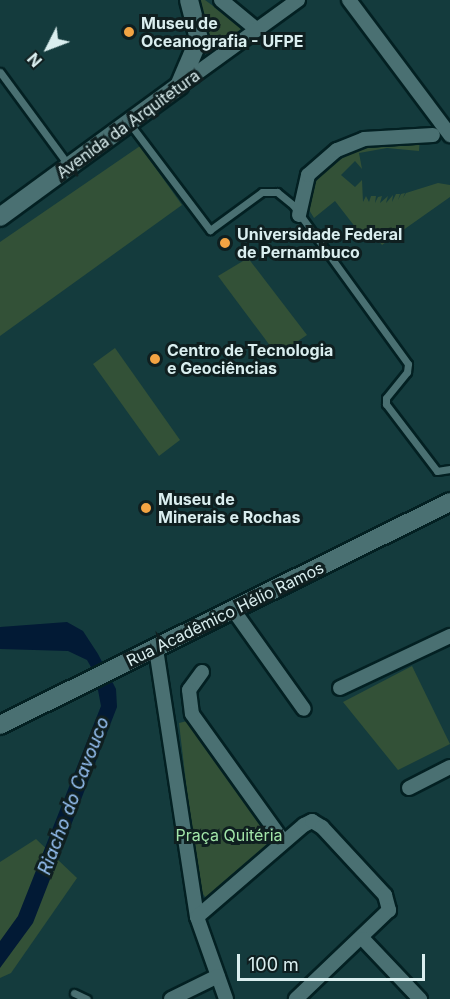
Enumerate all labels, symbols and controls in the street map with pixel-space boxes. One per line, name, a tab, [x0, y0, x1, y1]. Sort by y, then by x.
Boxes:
place label: Museu de Oceanografia - UFPE	[141, 13, 304, 51]
north arrow	[18, 18, 78, 78]
marker: Museu de Oceanografia - UFPE	[122, 25, 136, 39]
text: N	[23, 49, 46, 71]
street label: Avenida da Arquitetura	[53, 66, 203, 182]
place label: Universidade Federal de Pernambuco	[237, 224, 402, 262]
marker: Universidade Federal de Pernambuco	[218, 236, 232, 250]
place label: Centro de Tecnologia e Geociências	[167, 340, 333, 378]
marker: Centro de Tecnologia e Geociências	[148, 352, 162, 366]
place label: Museu de Minerais e Rochas	[158, 489, 300, 527]
marker: Museu de Minerais e Rochas	[139, 501, 153, 515]
street label: Rua Acadêmico Hélio Ramos	[123, 558, 327, 670]
water label: Riacho do Cavouco	[34, 714, 114, 878]
park label: Praça Quitéria	[175, 825, 283, 845]
scale bar	[240, 942, 428, 980]
text: 100 m	[248, 954, 299, 975]

